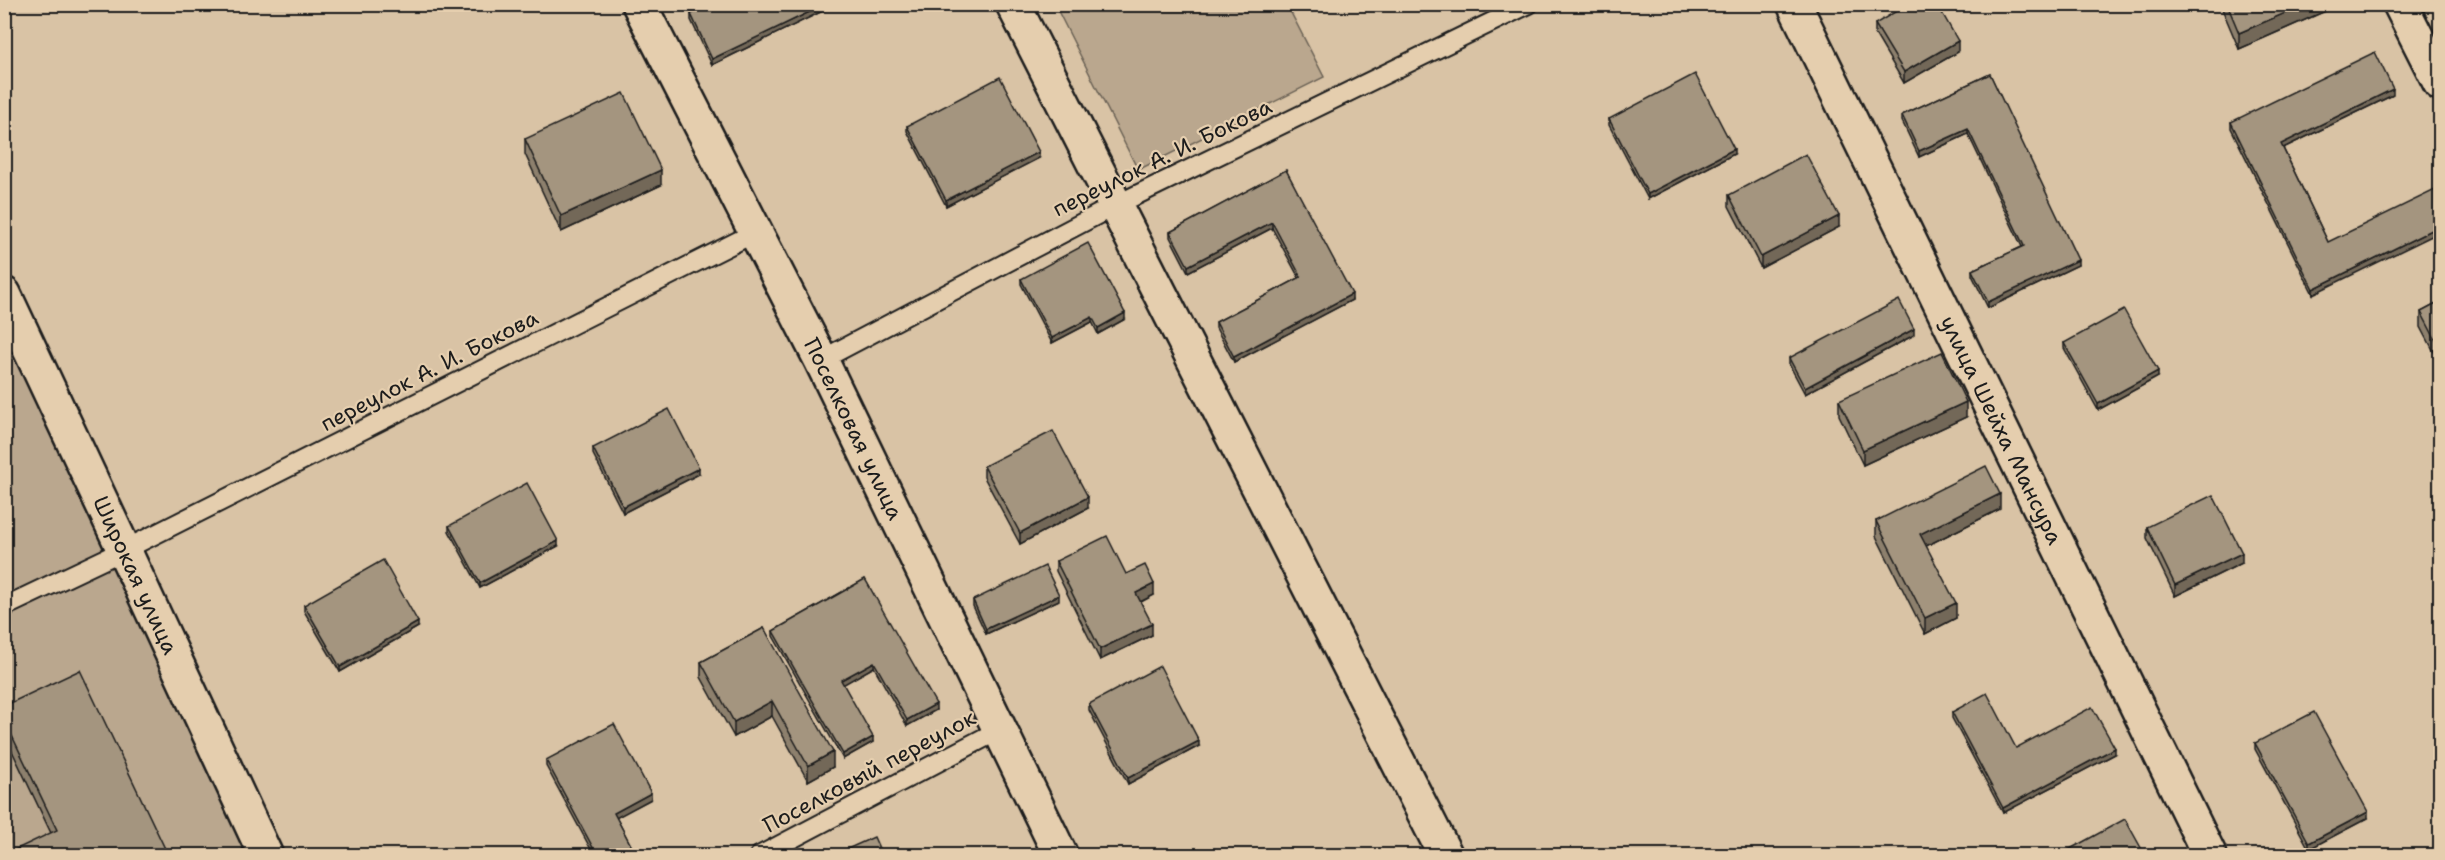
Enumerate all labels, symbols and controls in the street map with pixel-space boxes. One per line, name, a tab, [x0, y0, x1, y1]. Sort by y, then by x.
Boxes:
street label: переулок А. И. Бокова	[1048, 92, 1277, 223]
street label: переулок А. И. Бокова	[315, 303, 543, 438]
street label: улица Шейха Мансура	[1933, 311, 2070, 550]
street label: Поселковая улица	[797, 333, 910, 525]
street label: Широкая улица	[86, 491, 185, 659]
street label: Поселковый переулок	[758, 703, 981, 840]

